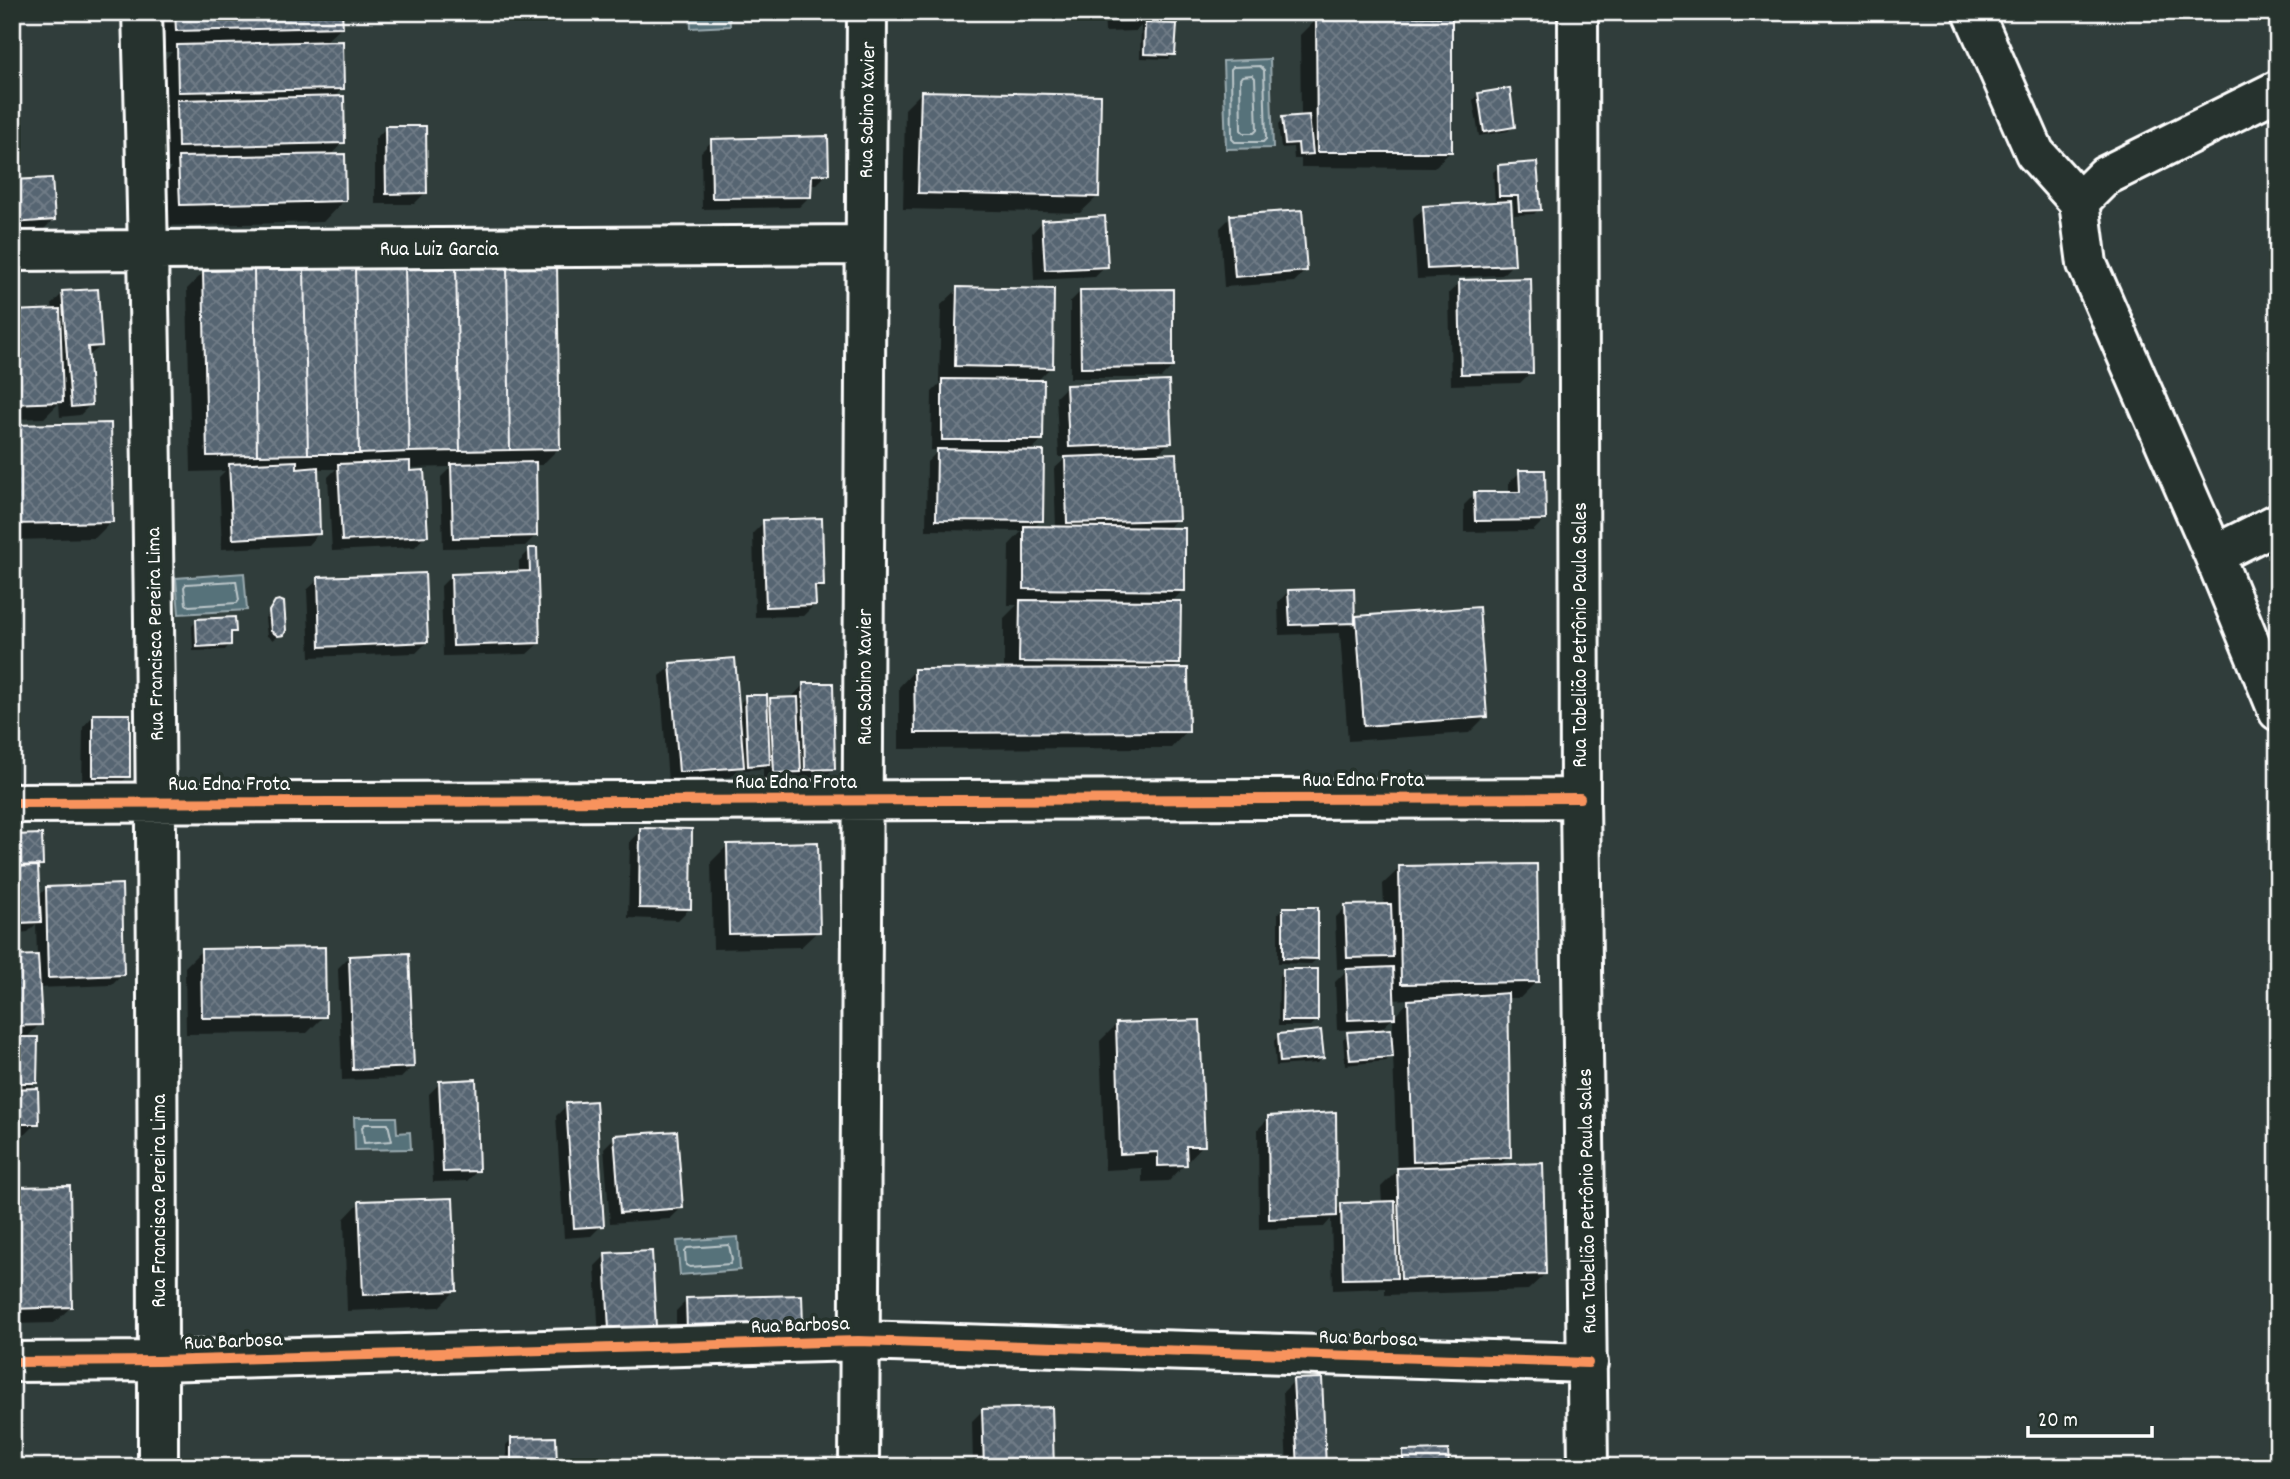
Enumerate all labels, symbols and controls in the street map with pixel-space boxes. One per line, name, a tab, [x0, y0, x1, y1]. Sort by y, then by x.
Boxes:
street label: Rua Sabino Xavier	[853, 41, 885, 179]
street label: Rua Luiz Garcia	[380, 236, 499, 266]
street label: Rua Tabelião Petrônio Paula Sales	[1567, 502, 1597, 768]
street label: Rua Francisca Pereira Lima	[140, 526, 174, 741]
street label: Rua Sabino Xavier	[852, 608, 882, 745]
street label: Rua Edna Frota	[1302, 767, 1425, 797]
street label: Rua Edna Frota	[735, 769, 858, 799]
street label: Rua Edna Frota	[168, 771, 291, 801]
street label: Rua Tabelião Petrônio Paula Sales	[1572, 1068, 1606, 1334]
street label: Rua Francisca Pereira Lima	[146, 1093, 176, 1308]
street label: Rua Barbosa	[750, 1310, 851, 1344]
street label: Rua Barbosa	[1318, 1323, 1419, 1357]
street label: Rua Barbosa	[183, 1326, 284, 1360]
scale bar	[2028, 1395, 2152, 1439]
text: 20 m	[2038, 1407, 2078, 1437]

